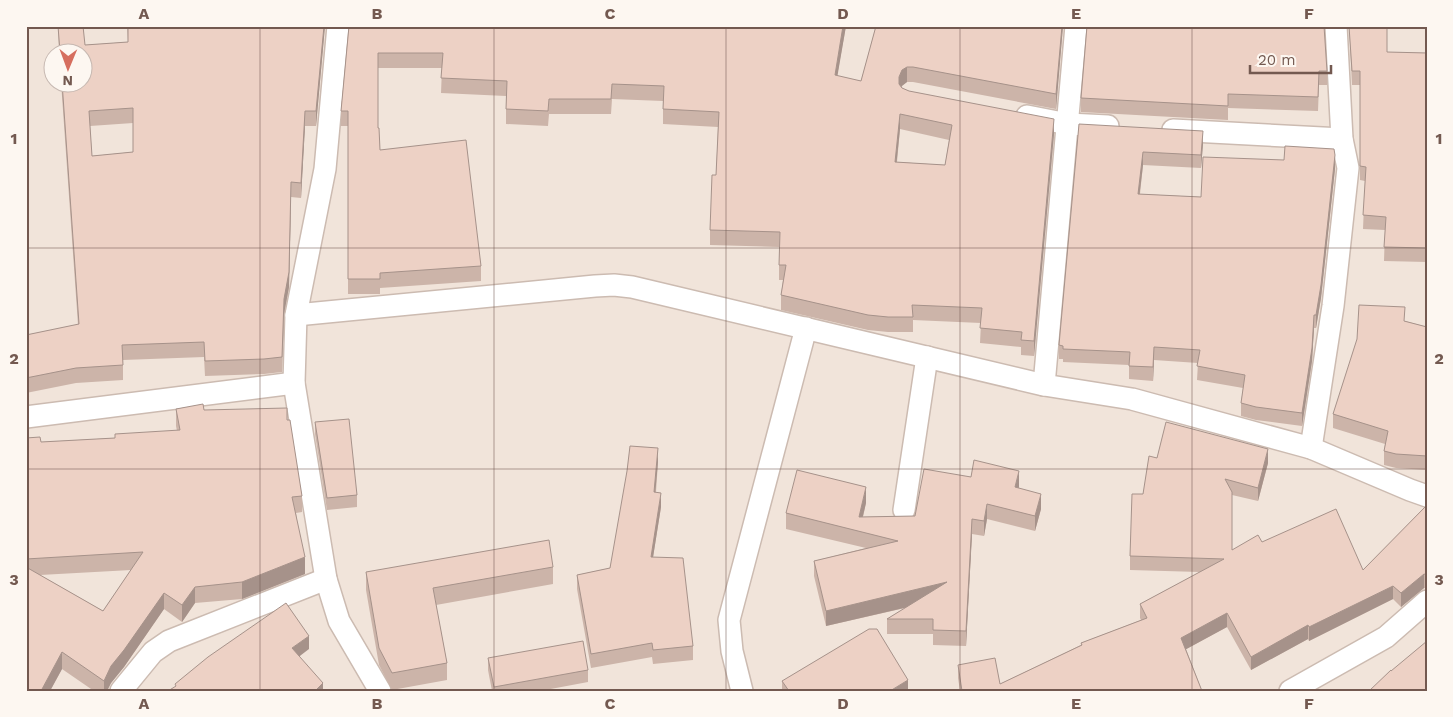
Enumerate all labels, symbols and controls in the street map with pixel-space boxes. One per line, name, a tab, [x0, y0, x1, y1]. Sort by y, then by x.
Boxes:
text: A	[139, 4, 150, 23]
text: B	[372, 4, 383, 23]
text: C	[605, 4, 616, 23]
text: D	[837, 4, 849, 23]
text: E	[1071, 4, 1081, 23]
text: F	[1304, 4, 1314, 23]
north arrow	[42, 42, 92, 92]
scale bar	[1250, 42, 1332, 74]
text: 20 m	[1258, 51, 1296, 69]
text: N	[62, 73, 73, 89]
text: 1	[11, 129, 17, 148]
text: 1	[1436, 129, 1442, 148]
text: 2	[9, 349, 19, 368]
text: 2	[1434, 349, 1444, 368]
text: 3	[9, 570, 19, 589]
text: 3	[1434, 570, 1444, 589]
text: A	[139, 694, 150, 713]
text: B	[372, 694, 383, 713]
text: C	[605, 694, 616, 713]
text: D	[837, 694, 849, 713]
text: E	[1071, 694, 1081, 713]
text: F	[1304, 694, 1314, 713]

